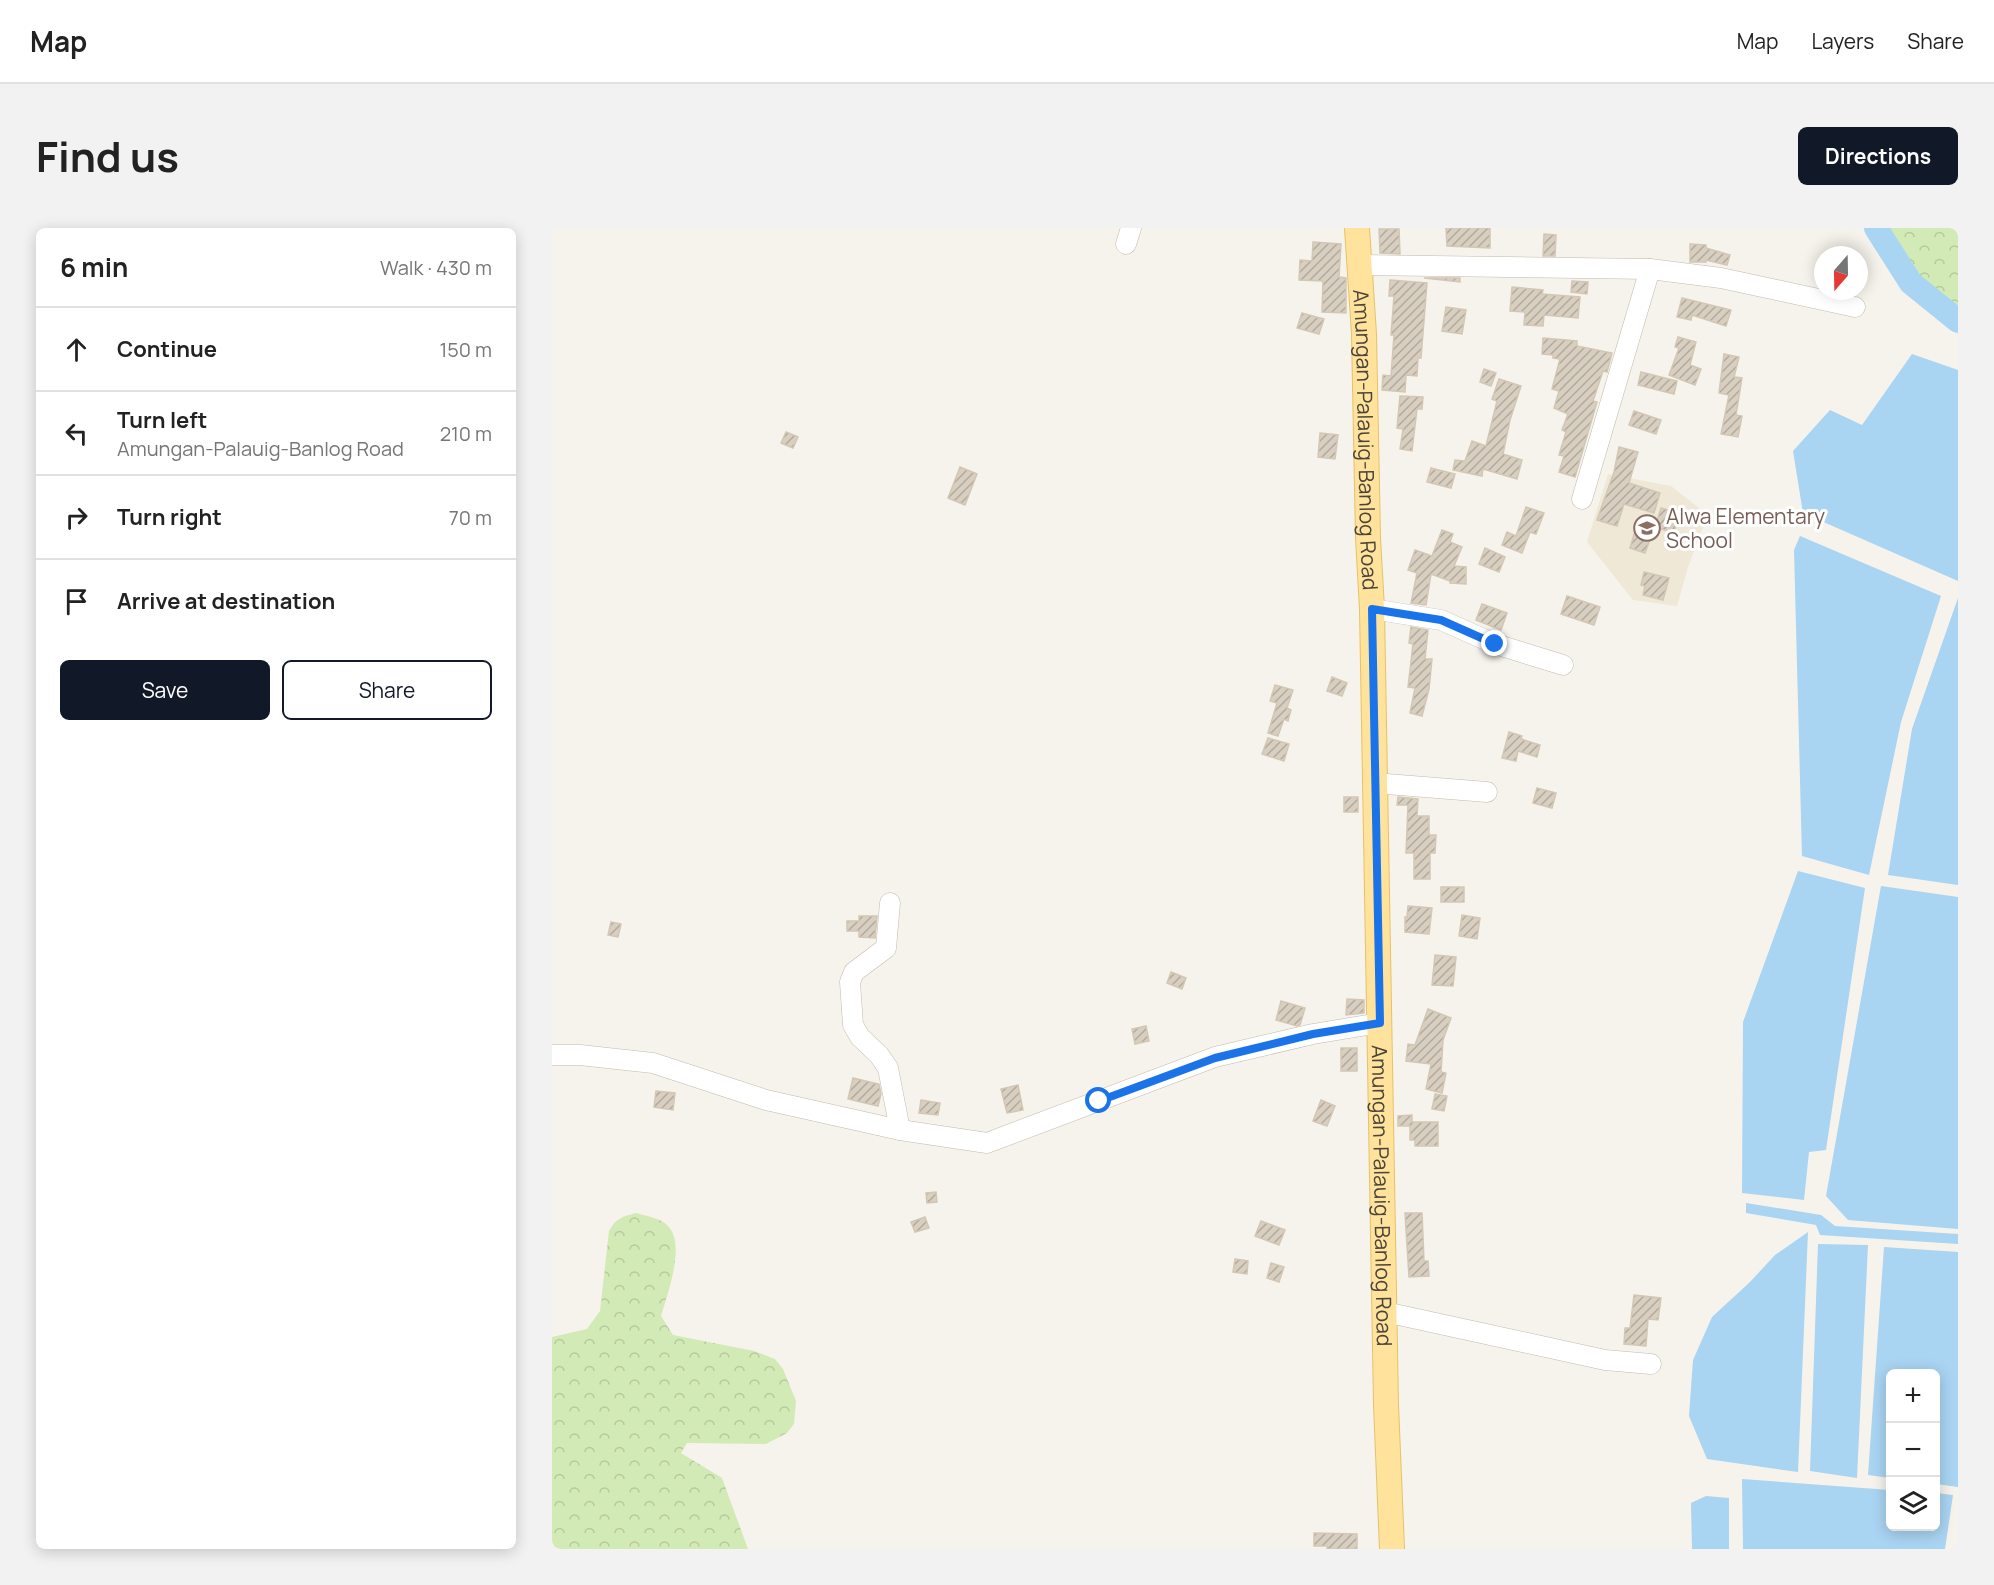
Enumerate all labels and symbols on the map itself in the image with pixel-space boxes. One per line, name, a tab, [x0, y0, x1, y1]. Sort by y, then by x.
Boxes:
north arrow	[1814, 246, 1868, 300]
street label: Amungan-Palauig-Banlog Road	[1347, 288, 1385, 591]
place label: Alwa Elementary School	[1666, 502, 1825, 554]
school or university icon: Alwa Elementary School	[1632, 513, 1662, 543]
route end	[1481, 630, 1507, 656]
street label: Amungan-Palauig-Banlog Road	[1366, 1045, 1399, 1346]
route start	[1085, 1087, 1111, 1113]

